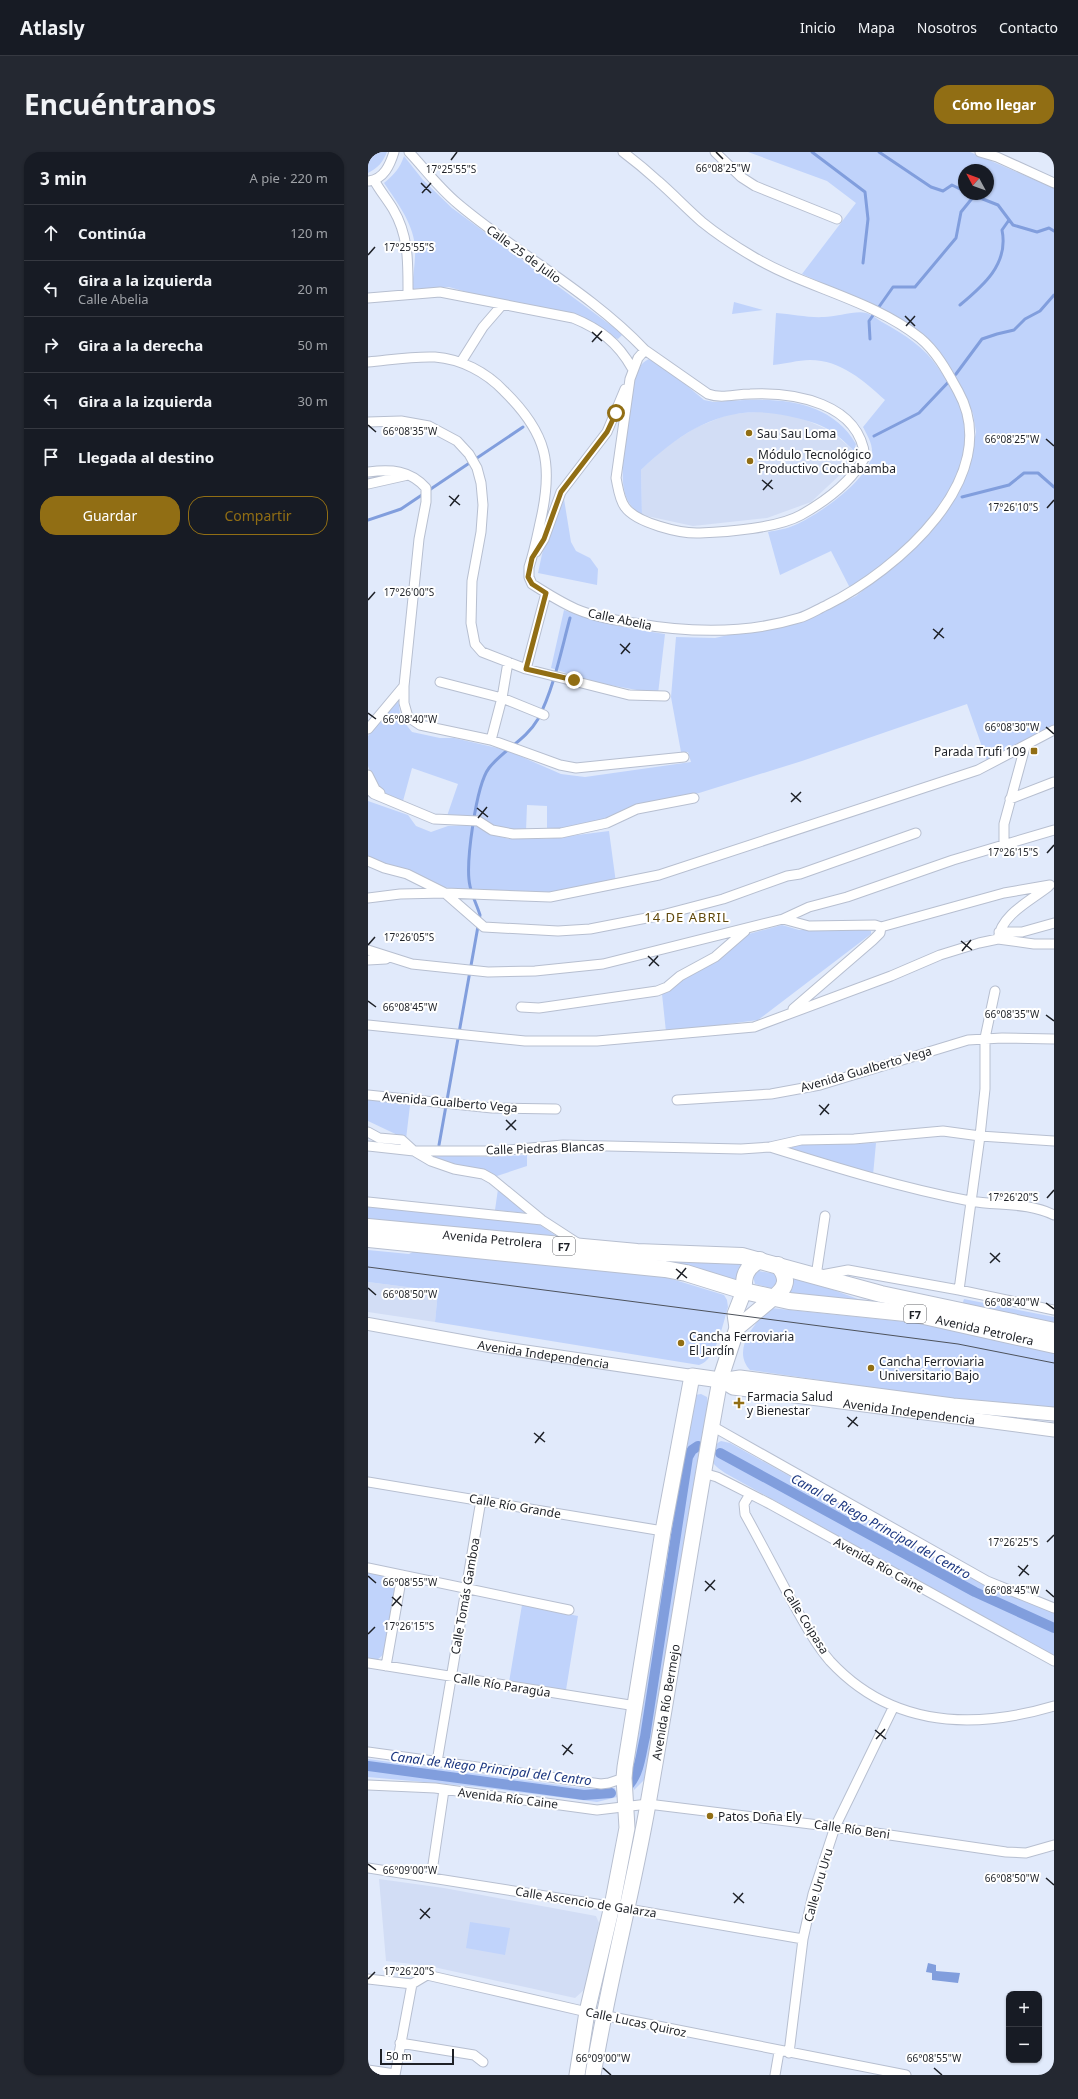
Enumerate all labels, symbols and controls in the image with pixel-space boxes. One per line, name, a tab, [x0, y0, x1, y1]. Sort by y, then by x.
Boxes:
text: Atlasly	[20, 15, 85, 41]
text: Inicio	[800, 18, 836, 37]
text: Mapa	[858, 18, 895, 37]
text: Nosotros	[917, 18, 977, 37]
text: Contacto	[999, 18, 1058, 37]
text: Encuéntranos	[24, 85, 216, 123]
button: Cómo llegar	[934, 85, 1054, 124]
text: 66°08'25"W	[696, 161, 751, 175]
text: 17°25'55"S	[426, 162, 477, 176]
north arrow	[958, 164, 994, 200]
text: 3 min	[40, 167, 87, 190]
text: A pie · 220 m	[250, 169, 328, 187]
street label: Calle 25 de Julio	[483, 221, 565, 287]
icon: ahead	[40, 222, 62, 244]
text: Continúa	[78, 223, 146, 243]
text: 120 m	[290, 224, 328, 242]
text: 17°25'55"S	[384, 240, 435, 254]
text: Gira a la izquierda	[78, 270, 212, 290]
icon: left	[40, 278, 62, 300]
text: 20 m	[298, 280, 328, 298]
text: Calle Abelia	[78, 290, 149, 308]
icon: right	[40, 334, 62, 356]
text: Gira a la derecha	[78, 335, 203, 355]
text: 50 m	[298, 336, 328, 354]
icon: left	[40, 390, 62, 412]
text: Gira a la izquierda	[78, 391, 212, 411]
text: 30 m	[298, 392, 328, 410]
route start	[607, 404, 625, 422]
text: 66°08'35"W	[383, 424, 438, 438]
place label: Sau Sau Loma	[757, 425, 836, 442]
marker: Sau Sau Loma	[744, 428, 754, 438]
text: 66°08'25"W	[985, 432, 1040, 446]
icon: arrive	[40, 446, 62, 468]
place label: Módulo Tecnológico Productivo Cochabamba	[758, 446, 896, 477]
text: Llegada al destino	[78, 447, 214, 467]
marker: Módulo Tecnológico Productivo Cochabamba	[745, 456, 755, 466]
button: Guardar	[40, 496, 180, 535]
button: Compartir	[188, 496, 328, 535]
text: 17°26'10"S	[988, 500, 1039, 514]
text: 17°26'00"S	[384, 585, 435, 599]
street label: Calle Abelia	[586, 604, 654, 634]
route end	[565, 671, 583, 689]
text: 66°08'40"W	[383, 712, 438, 726]
text: 66°08'30"W	[985, 720, 1040, 734]
place label: Parada Trufi 109	[934, 743, 1026, 760]
marker: Parada Trufi 109	[1029, 746, 1039, 756]
text: 17°26'15"S	[988, 845, 1039, 859]
district label: 14 DE ABRIL	[644, 908, 730, 926]
text: 17°26'05"S	[384, 930, 435, 944]
text: 66°08'45"W	[383, 1000, 438, 1014]
text: 66°08'35"W	[985, 1007, 1040, 1021]
street label: Avenida Gualberto Vega	[798, 1042, 934, 1096]
street label: Avenida Gualberto Vega	[382, 1088, 518, 1116]
street label: Calle Piedras Blancas	[485, 1137, 605, 1159]
text: 17°26'20"S	[988, 1190, 1039, 1204]
street label: Avenida Petrolera	[442, 1225, 543, 1252]
road number: F7	[553, 1237, 575, 1255]
text: 66°08'50"W	[383, 1287, 438, 1301]
text: 66°08'40"W	[985, 1295, 1040, 1309]
road number: F7	[904, 1305, 926, 1323]
street label: Avenida Petrolera	[934, 1310, 1036, 1349]
place label: Cancha Ferroviaria El Jardín	[689, 1328, 794, 1359]
street label: Avenida Independencia	[476, 1336, 610, 1372]
marker: Cancha Ferroviaria El Jardín	[676, 1338, 686, 1348]
place label: Cancha Ferroviaria Universitario Bajo	[879, 1353, 984, 1384]
marker: Cancha Ferroviaria Universitario Bajo	[866, 1363, 876, 1373]
place label: Farmacia Salud y Bienestar	[747, 1388, 833, 1419]
street label: Avenida Independencia	[842, 1394, 976, 1428]
marker: Farmacia Salud y Bienestar	[734, 1398, 744, 1408]
water label: Canal de Riego Principal del Centro	[788, 1469, 974, 1583]
street label: Calle Río Grande	[468, 1490, 563, 1522]
street label: Avenida Río Caine	[831, 1533, 927, 1597]
text: 17°26'25"S	[988, 1535, 1039, 1549]
street label: Calle Tomás Gamboa	[446, 1536, 484, 1656]
text: 66°08'55"W	[383, 1575, 438, 1589]
text: 66°08'45"W	[985, 1583, 1040, 1597]
street label: Calle Coipasa	[779, 1585, 833, 1657]
text: 17°26'15"S	[384, 1619, 435, 1633]
street label: Avenida Río Bermejo	[647, 1643, 683, 1761]
street label: Calle Río Paragúa	[452, 1669, 552, 1701]
water label: Canal de Riego Principal del Centro	[389, 1747, 593, 1789]
street label: Avenida Río Caine	[457, 1783, 559, 1813]
place label: Patos Doña Ely	[718, 1808, 803, 1825]
marker: Patos Doña Ely	[705, 1811, 715, 1821]
street label: Calle Río Beni	[813, 1815, 891, 1843]
street label: Calle Uru Uru	[799, 1846, 837, 1924]
text: 66°09'00"W	[383, 1863, 438, 1877]
text: 66°08'50"W	[985, 1871, 1040, 1885]
street label: Calle Ascencio de Galarza	[514, 1882, 658, 1922]
text: 17°26'20"S	[384, 1964, 435, 1978]
map controls	[1006, 1991, 1042, 2063]
button: +	[1006, 1991, 1042, 2027]
street label: Calle Lucas Quiroz	[584, 2003, 688, 2041]
button: −	[1006, 2027, 1042, 2063]
scale bar	[380, 2047, 454, 2066]
text: 50 m	[386, 2048, 412, 2063]
text: 66°09'00"W	[576, 2051, 631, 2065]
text: 66°08'55"W	[907, 2051, 962, 2065]

